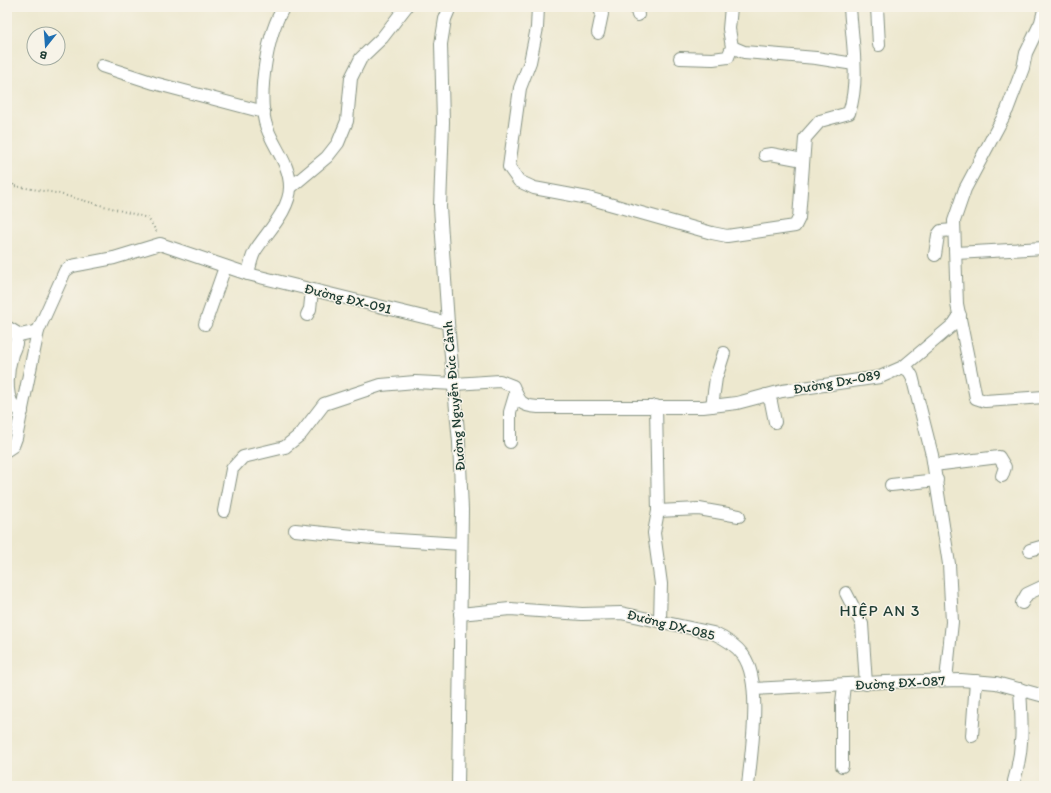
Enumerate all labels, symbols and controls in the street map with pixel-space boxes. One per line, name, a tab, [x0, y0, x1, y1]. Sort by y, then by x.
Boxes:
north arrow	[26, 26, 66, 66]
text: B	[38, 48, 49, 62]
street label: Đường ĐX-091	[303, 280, 394, 318]
street label: Đường Nguyễn Đức Cảnh	[439, 320, 469, 472]
street label: Đường Dx-089	[792, 366, 882, 398]
district label: HIỆP AN 3	[840, 601, 920, 620]
street label: Đường DX-085	[625, 606, 717, 644]
street label: Đường ĐX-087	[854, 672, 946, 694]

